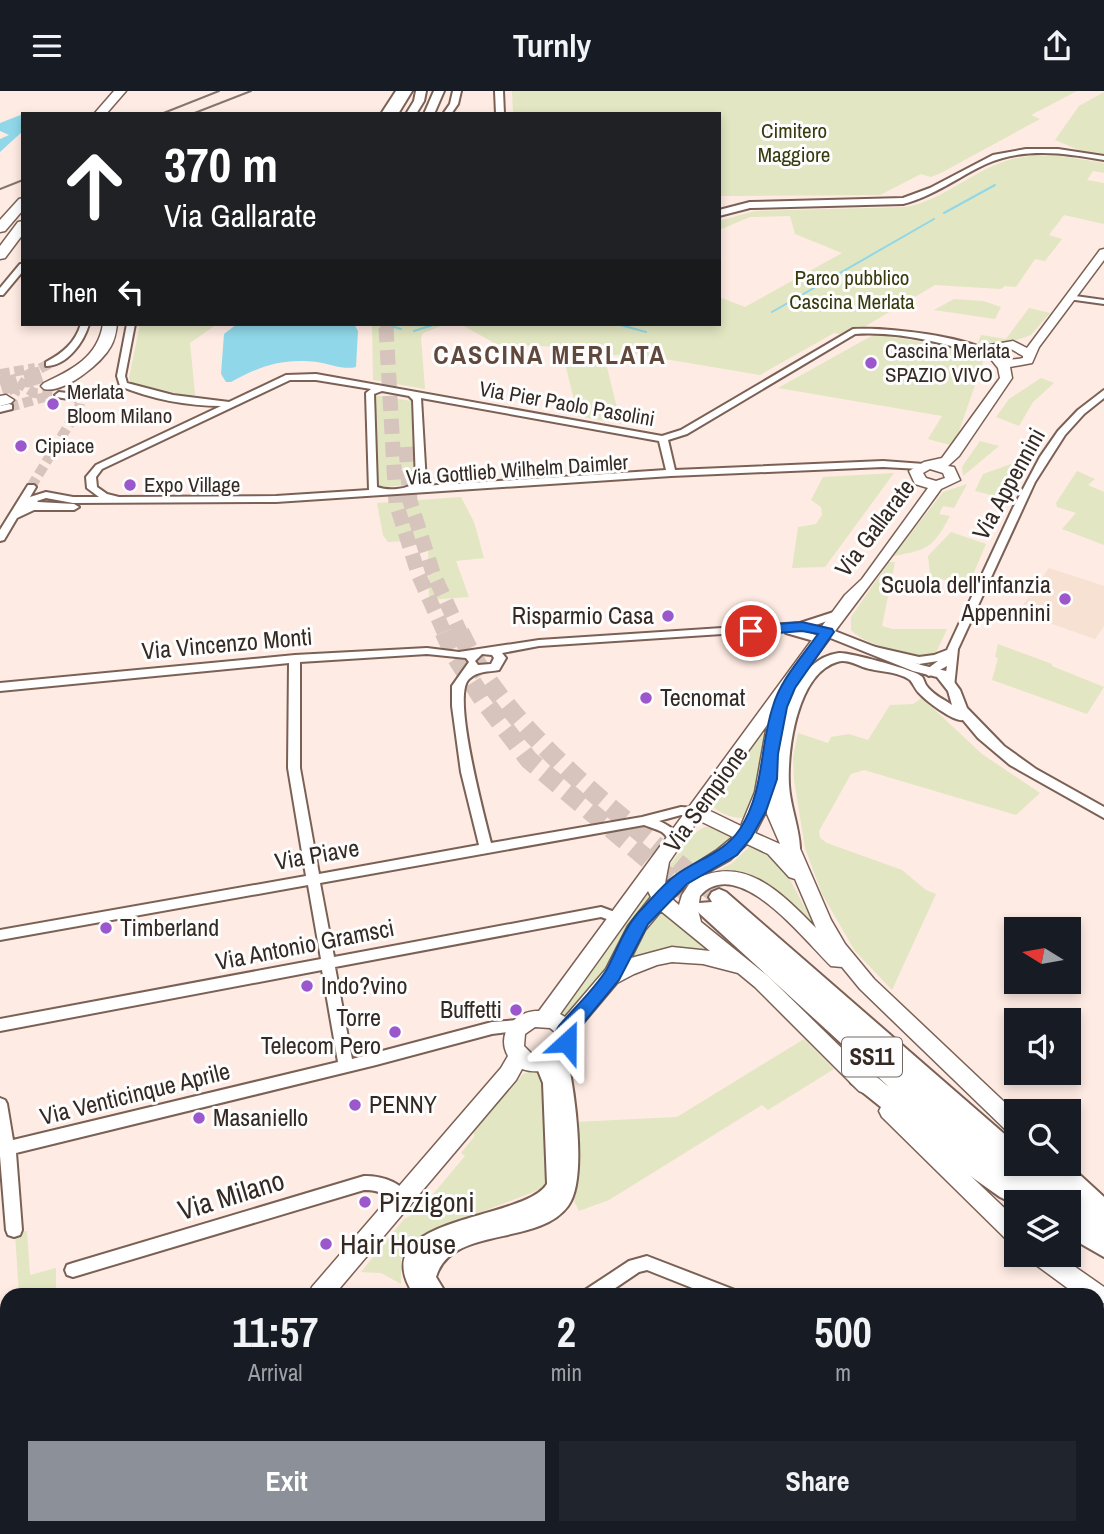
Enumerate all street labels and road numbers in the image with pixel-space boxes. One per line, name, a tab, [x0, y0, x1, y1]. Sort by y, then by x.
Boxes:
street label: Via Pier Paolo Pasolini	[477, 374, 657, 433]
street label: Via Appennini	[964, 422, 1052, 545]
street label: Via Gottlieb Wilhelm Daimler	[405, 447, 629, 492]
street label: Via Gallarate	[827, 472, 921, 583]
street label: Via Vincenzo Monti	[140, 620, 314, 666]
street label: Via Sempione	[656, 739, 755, 858]
street label: Via Piave	[272, 831, 361, 877]
street label: Via Antonio Gramsci	[213, 911, 397, 977]
road number: SS11	[842, 1037, 902, 1077]
street label: Via Venticinque Aprile	[37, 1054, 233, 1132]
street label: Via Milano	[173, 1161, 289, 1229]

